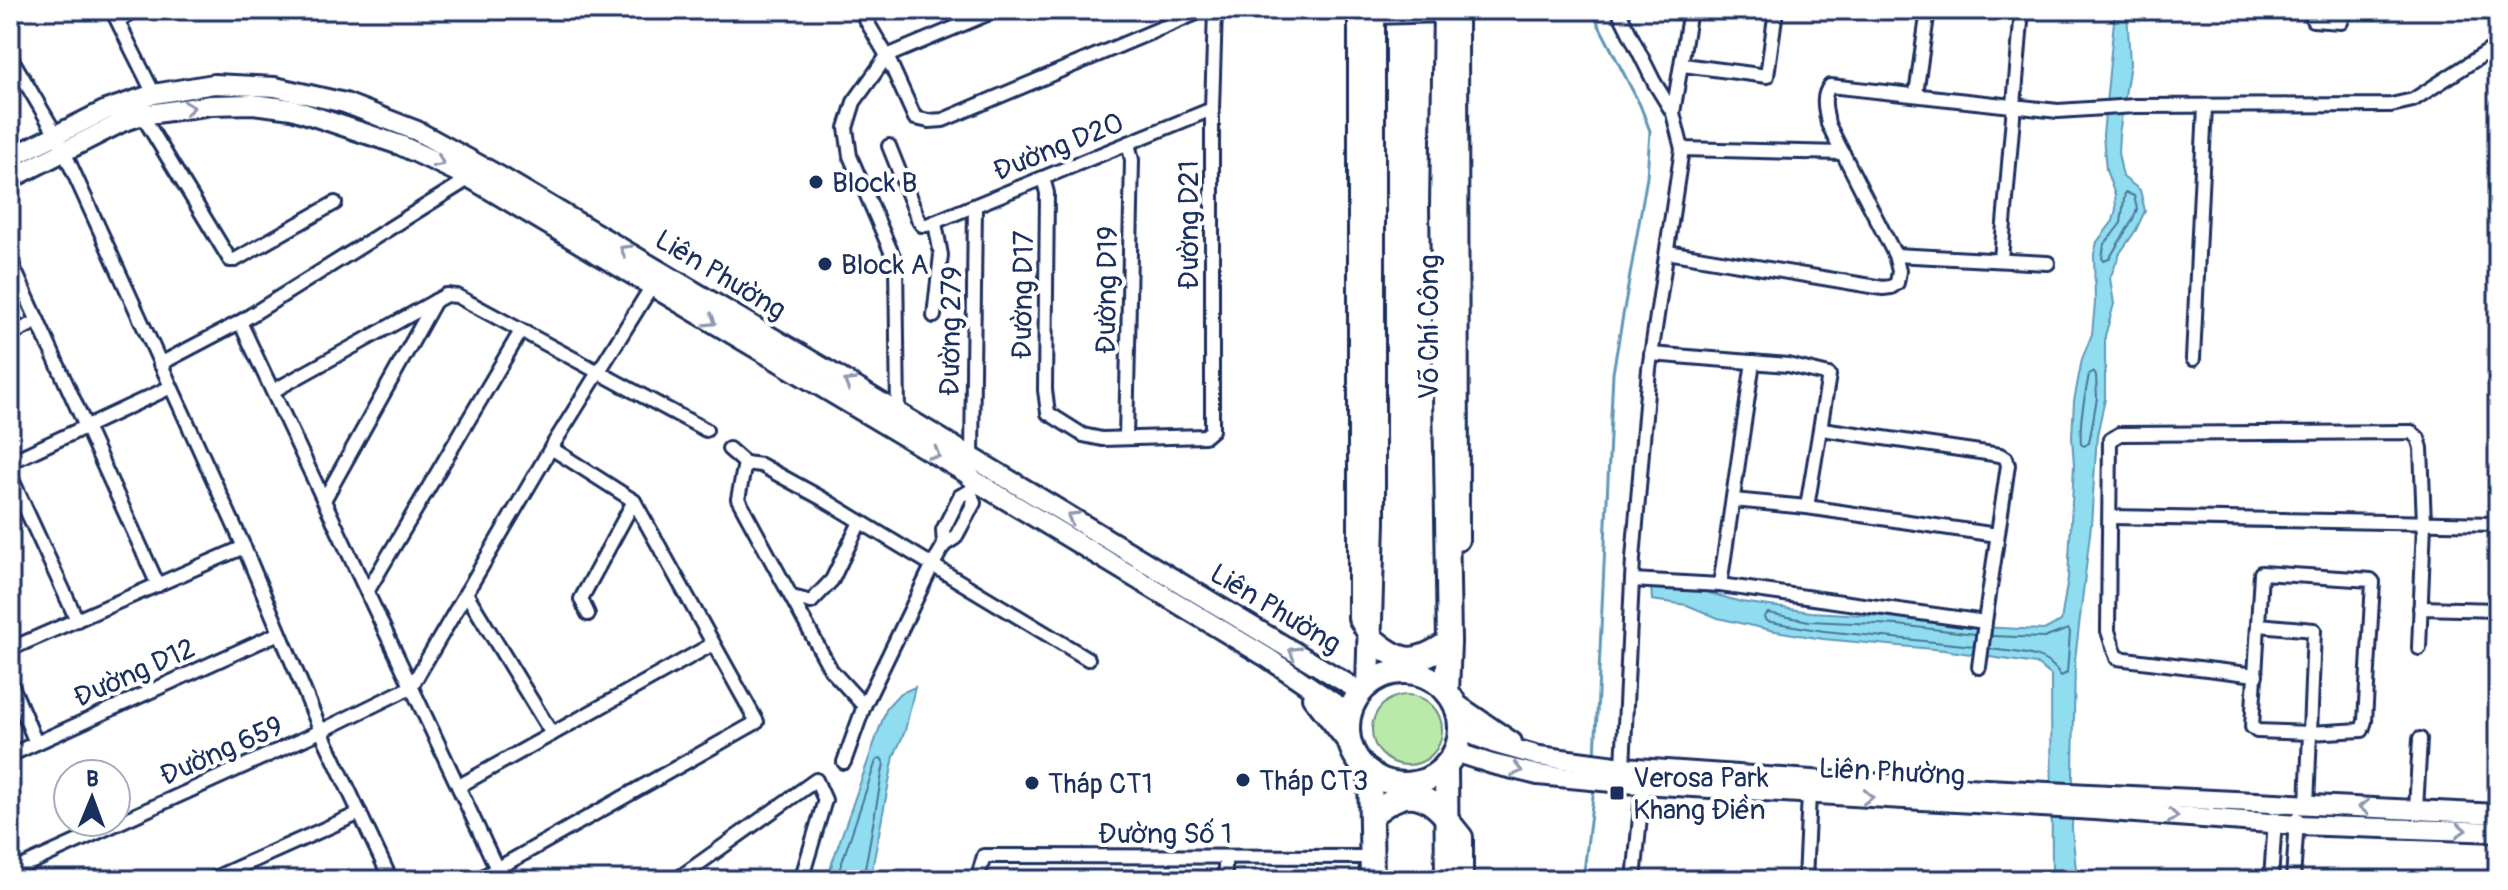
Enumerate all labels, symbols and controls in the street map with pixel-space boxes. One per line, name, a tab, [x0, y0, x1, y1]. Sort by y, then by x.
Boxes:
one-way arrow	[182, 99, 195, 116]
street label: Đường D20	[988, 105, 1129, 189]
one-way arrow	[430, 152, 445, 168]
street label: Đường D21	[1172, 160, 1207, 290]
place label: Block B	[832, 166, 917, 201]
marker: Block B	[807, 173, 825, 191]
street label: Liên Phường	[648, 223, 792, 328]
street label: Đường D19	[1089, 226, 1126, 354]
street label: Đường D17	[1005, 230, 1042, 360]
one-way arrow	[619, 244, 634, 260]
place label: Block A	[841, 248, 929, 283]
street label: Võ Chí Công	[1412, 254, 1447, 400]
marker: Block A	[816, 255, 834, 273]
street label: Đường 279	[933, 266, 970, 396]
one-way arrow	[702, 312, 717, 327]
one-way arrow	[843, 377, 858, 393]
one-way arrow	[926, 444, 941, 460]
one-way arrow	[1066, 511, 1081, 527]
street label: Liên Phường	[1203, 557, 1347, 662]
street label: Đường D12	[68, 631, 201, 716]
one-way arrow	[1288, 646, 1303, 661]
street label: Đường 659	[155, 709, 289, 794]
street label: Liên Phường	[1818, 751, 1966, 794]
north arrow	[52, 758, 132, 838]
one-way arrow	[1509, 761, 1523, 778]
place label: Verosa Park Khang Điền	[1633, 761, 1769, 828]
place label: Tháp CT3	[1259, 764, 1368, 799]
text: B	[86, 765, 99, 793]
place label: Tháp CT1	[1048, 767, 1153, 802]
marker: Tháp CT3	[1234, 771, 1252, 789]
marker: Tháp CT1	[1023, 774, 1041, 792]
marker: Verosa Park Khang Điền	[1608, 784, 1626, 802]
one-way arrow	[1862, 789, 1875, 806]
one-way arrow	[2357, 799, 2370, 816]
one-way arrow	[2167, 807, 2180, 824]
street label: Đường Số 1	[1098, 817, 1232, 852]
one-way arrow	[2455, 821, 2468, 838]

